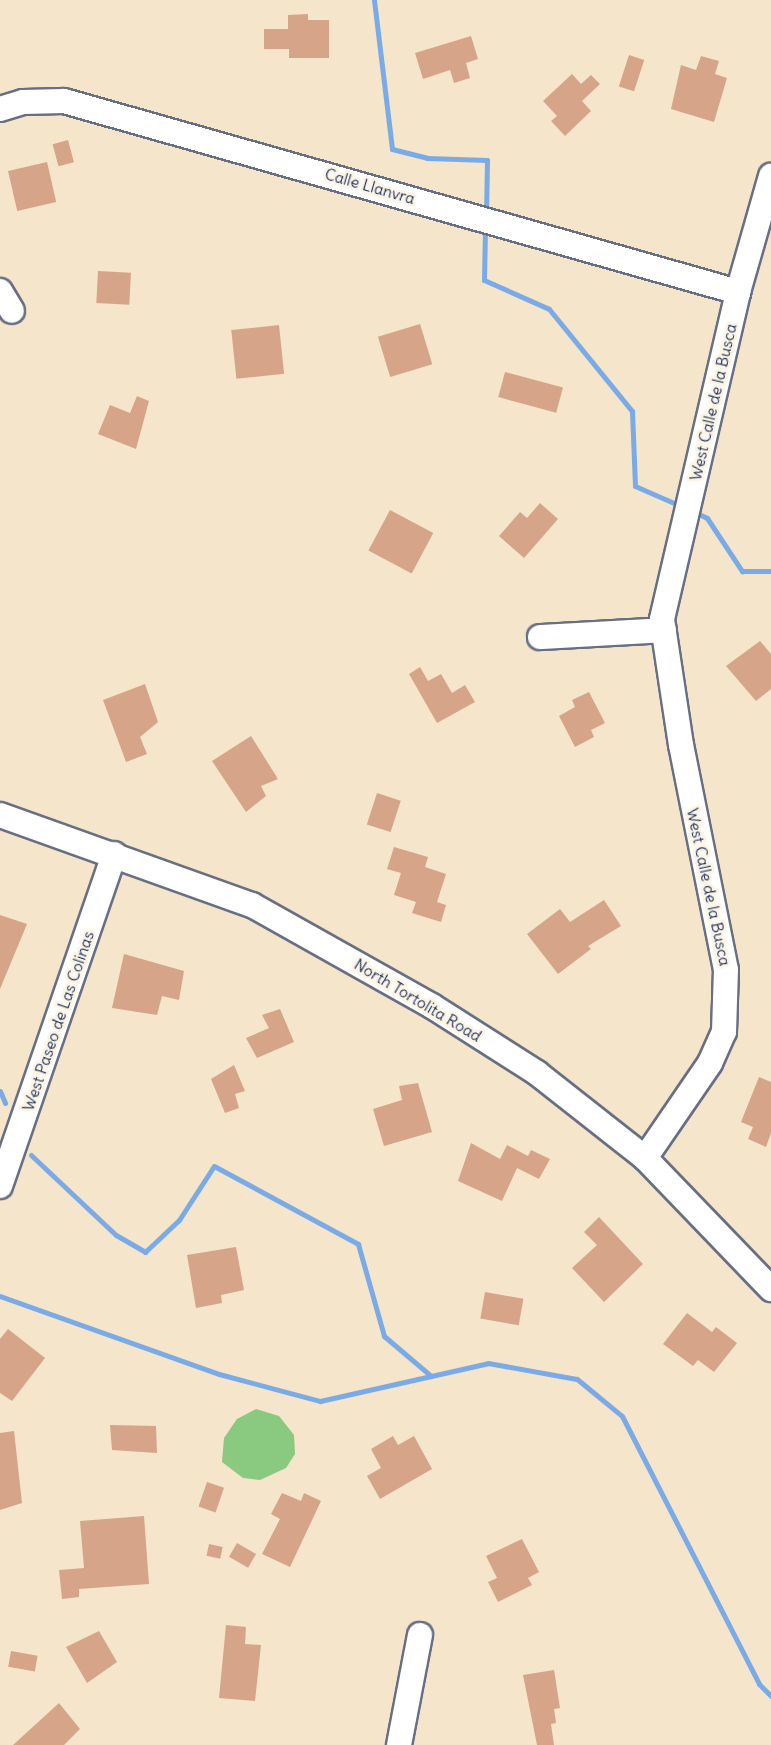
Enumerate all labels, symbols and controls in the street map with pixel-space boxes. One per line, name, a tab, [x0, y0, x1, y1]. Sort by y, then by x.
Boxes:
street label: Calle Llanvra	[323, 164, 417, 208]
street label: West Calle de la Busca	[686, 322, 740, 482]
street label: West Calle de la Busca	[683, 806, 735, 968]
street label: West Paseo de Las Colinas	[18, 929, 98, 1113]
street label: North Tortolita Road	[351, 954, 485, 1046]

